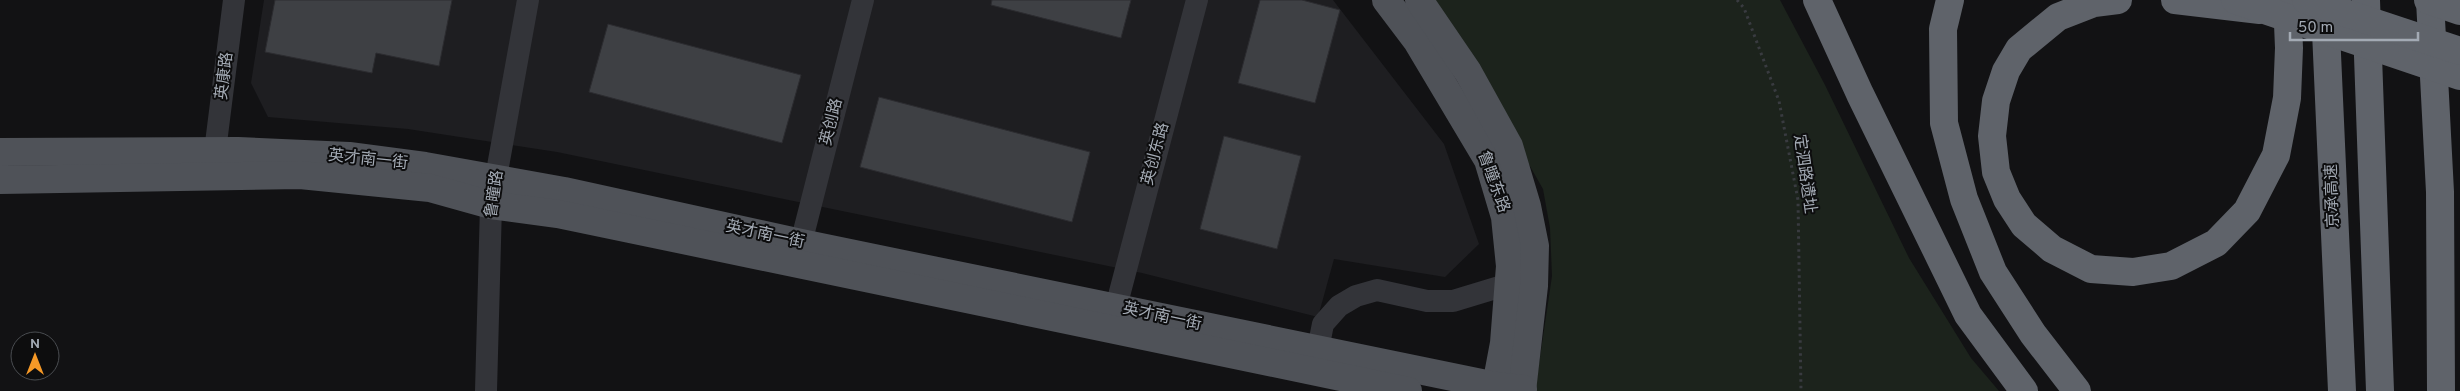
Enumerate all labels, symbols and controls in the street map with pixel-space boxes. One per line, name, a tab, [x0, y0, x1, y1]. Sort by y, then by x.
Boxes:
scale bar	[2290, 10, 2418, 42]
text: 50 m	[2298, 19, 2333, 38]
street label: 英康路	[212, 51, 238, 101]
street label: 英创路	[816, 96, 848, 148]
street label: 英创东路	[1138, 120, 1174, 188]
street label: 定泗路遗址	[1789, 133, 1819, 215]
street label: 英才南一街	[327, 146, 409, 174]
street label: 鲁瞳东路	[1473, 148, 1514, 215]
street label: 京承高速	[2322, 164, 2344, 228]
street label: 鲁瞳路	[481, 169, 508, 219]
street label: 英才南一街	[724, 217, 806, 253]
street label: 英才南一街	[1121, 299, 1203, 335]
north arrow	[10, 331, 60, 381]
text: N	[30, 336, 40, 353]

